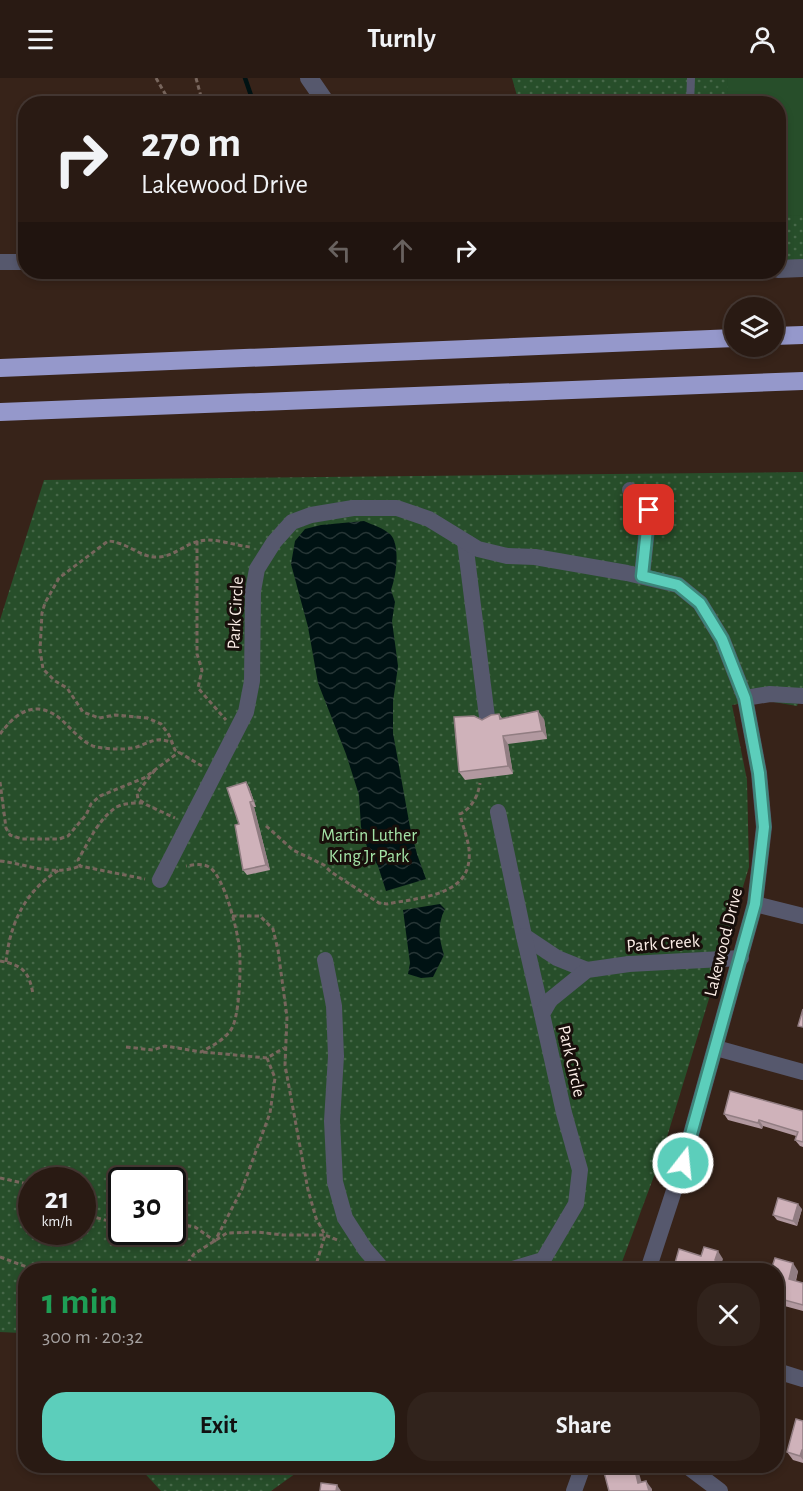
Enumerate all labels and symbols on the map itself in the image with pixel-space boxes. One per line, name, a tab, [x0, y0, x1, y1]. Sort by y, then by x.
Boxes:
pin	[623, 484, 674, 535]
street label: Park Circle	[225, 576, 247, 650]
park label: Martin Luther King Jr Park	[321, 827, 417, 866]
street label: Lakewood Drive	[702, 886, 746, 998]
street label: Park Creek	[626, 932, 701, 956]
street label: Park Circle	[554, 1024, 588, 1099]
position arrow	[651, 1131, 715, 1195]
speed limit sign: 30	[108, 1167, 186, 1245]

